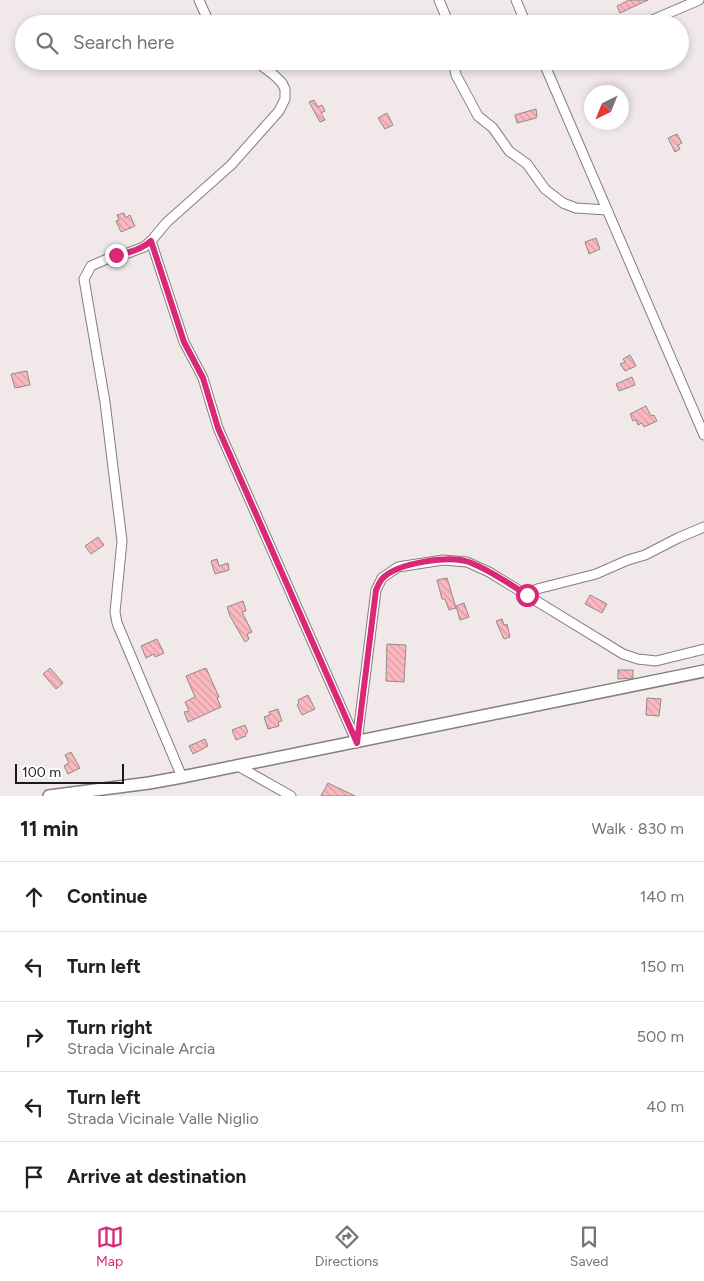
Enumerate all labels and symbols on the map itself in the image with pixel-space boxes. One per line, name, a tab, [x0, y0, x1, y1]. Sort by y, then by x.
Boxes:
north arrow	[584, 85, 629, 130]
route end	[105, 244, 128, 267]
route start	[516, 584, 539, 607]
scale bar	[15, 761, 124, 784]

